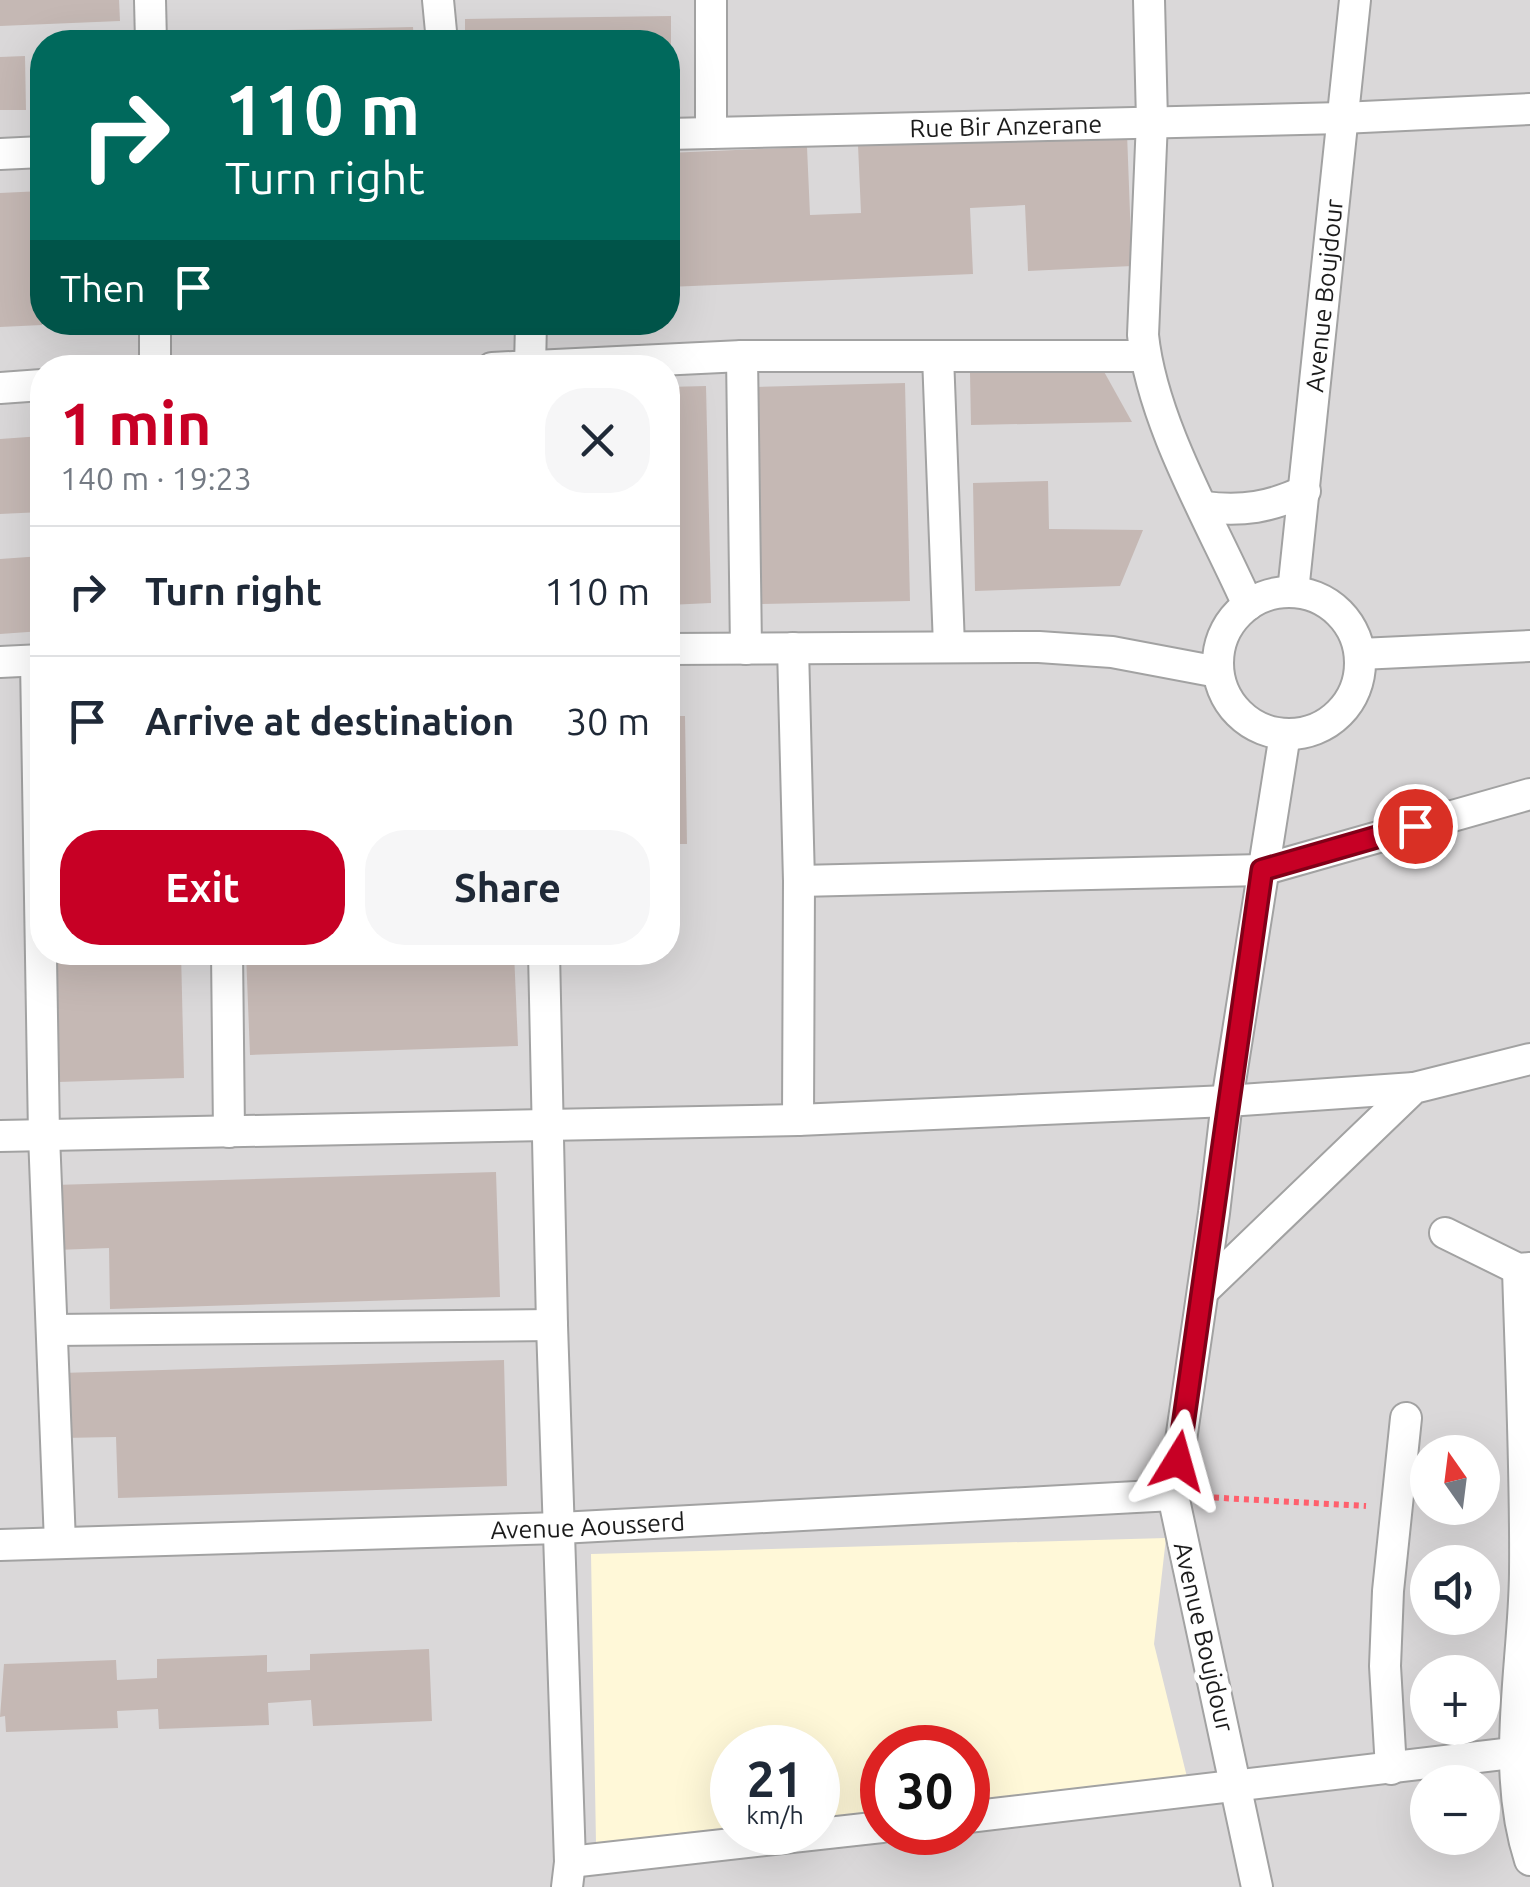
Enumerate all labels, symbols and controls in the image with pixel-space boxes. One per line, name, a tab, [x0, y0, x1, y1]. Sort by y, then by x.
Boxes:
icon: right	[60, 70, 190, 200]
text: 110 m	[225, 70, 420, 148]
street label: Rue Bir Anzerane	[909, 110, 1103, 142]
text: Turn right	[225, 152, 425, 203]
street label: Avenue Boujdour	[1300, 197, 1348, 394]
icon: arrive	[166, 260, 221, 315]
text: Then	[60, 267, 146, 309]
button: close	[545, 388, 650, 493]
text: 1 min	[60, 389, 212, 456]
text: 140 m · 19:23	[60, 460, 252, 496]
icon: right	[60, 564, 115, 619]
text: Turn right	[145, 570, 322, 612]
text: 110 m	[544, 570, 650, 612]
icon: arrive	[60, 694, 115, 749]
text: Arrive at destination	[145, 700, 514, 742]
text: 30 m	[566, 700, 650, 742]
pin	[1373, 784, 1458, 869]
icon: arrive	[1388, 799, 1443, 854]
button: Exit	[60, 830, 345, 945]
button: Share	[365, 830, 650, 945]
position arrow	[1126, 1409, 1230, 1513]
north arrow	[1410, 1435, 1500, 1525]
map controls	[1410, 1435, 1500, 1855]
street label: Avenue Aousserd	[490, 1507, 686, 1544]
street label: Avenue Boujdour	[1169, 1539, 1240, 1735]
button: sound	[1410, 1545, 1500, 1635]
button: +	[1410, 1655, 1500, 1745]
speed limit sign: 30	[860, 1725, 990, 1855]
text: 21	[747, 1750, 803, 1806]
button: −	[1410, 1765, 1500, 1855]
text: km/h	[746, 1801, 804, 1829]

